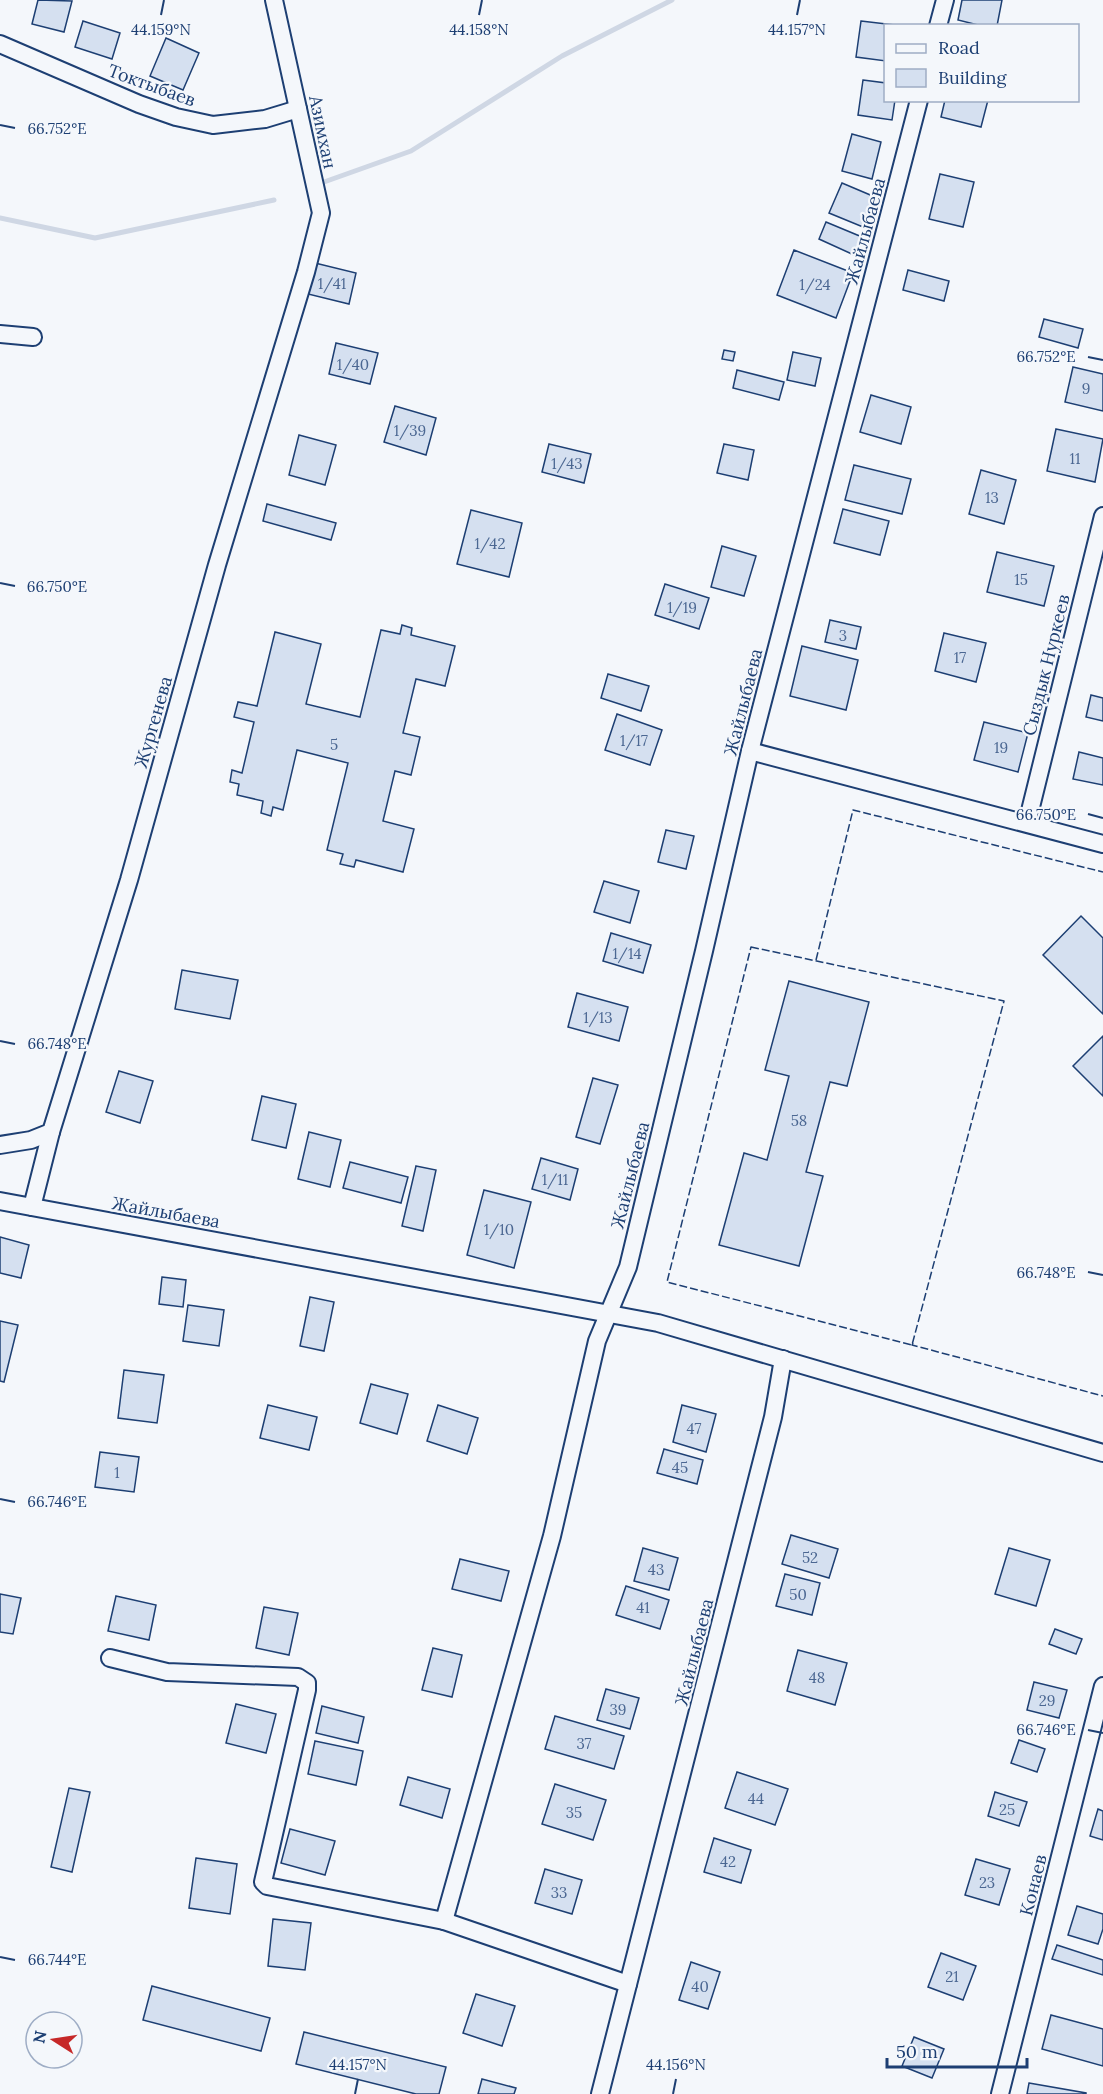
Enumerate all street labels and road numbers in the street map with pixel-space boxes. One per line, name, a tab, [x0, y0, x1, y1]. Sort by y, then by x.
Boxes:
street label: Токтыбаев	[105, 59, 199, 111]
street label: Азимхан	[304, 92, 342, 171]
street label: Жайлыбаева	[840, 175, 890, 287]
street label: Сыздык Нуркеев	[1017, 592, 1075, 738]
street label: Жайлыбаева	[719, 646, 767, 758]
street label: Жургенева	[129, 673, 177, 771]
street label: Жайлыбаева	[606, 1119, 654, 1231]
street label: Жайлыбаева	[110, 1191, 222, 1233]
street label: Жайлыбаева	[670, 1596, 718, 1708]
street label: Конаев	[1014, 1852, 1052, 1918]

